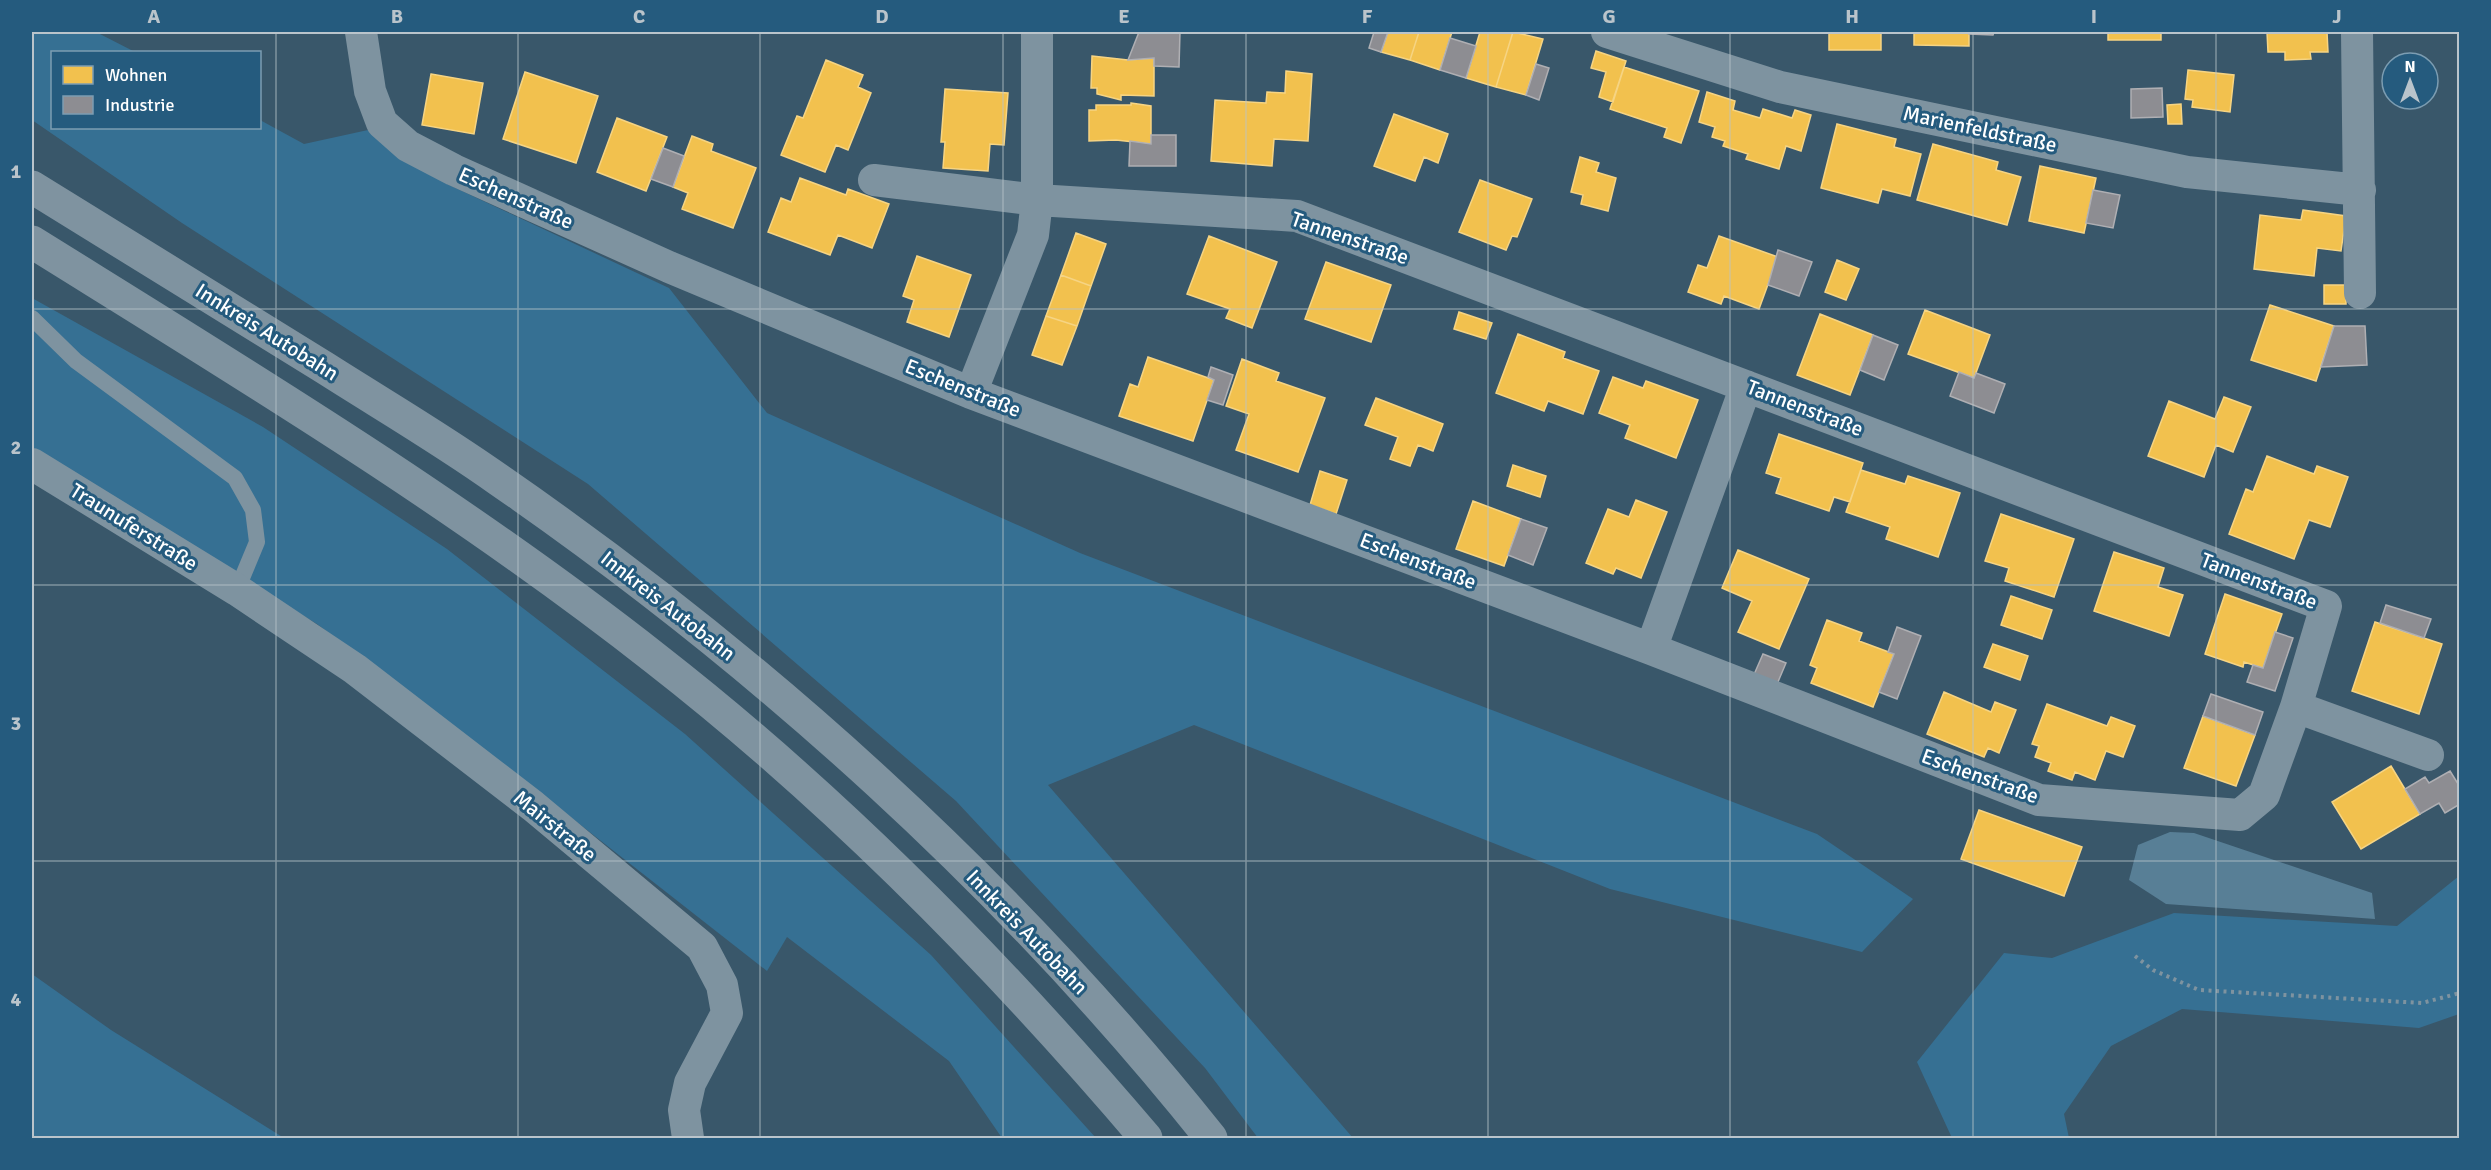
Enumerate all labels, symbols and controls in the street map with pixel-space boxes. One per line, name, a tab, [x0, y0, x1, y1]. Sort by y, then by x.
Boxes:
text: A	[148, 4, 161, 29]
text: B	[391, 4, 403, 29]
text: C	[633, 4, 645, 29]
text: D	[875, 4, 889, 29]
text: E	[1118, 4, 1130, 29]
text: F	[1362, 4, 1373, 29]
text: G	[1602, 4, 1616, 29]
text: H	[1845, 4, 1859, 29]
text: I	[2091, 4, 2097, 29]
text: J	[2332, 4, 2342, 29]
legend	[51, 51, 261, 129]
north arrow	[2380, 51, 2440, 111]
text: N	[2404, 57, 2416, 77]
text: Wohnen	[105, 64, 167, 86]
text: Industrie	[105, 94, 175, 116]
street label: Marienfeldstraße	[1901, 100, 2059, 158]
text: 1	[11, 159, 22, 184]
street label: Eschenstraße	[455, 161, 577, 235]
street label: Tannenstraße	[1288, 206, 1412, 270]
street label: Innkreis Autobahn	[191, 278, 343, 386]
street label: Eschenstraße	[901, 353, 1025, 423]
street label: Tannenstraße	[1743, 374, 1867, 442]
text: 2	[11, 435, 21, 460]
street label: Traunuferstraße	[65, 477, 203, 577]
street label: Eschenstraße	[1356, 527, 1480, 595]
street label: Innkreis Autobahn	[595, 545, 741, 667]
street label: Tannenstraße	[2197, 547, 2321, 615]
text: 3	[11, 711, 21, 736]
street label: Eschenstraße	[1918, 743, 2042, 809]
street label: Mairstraße	[508, 785, 602, 867]
street label: Innkreis Autobahn	[961, 864, 1093, 1000]
text: 4	[11, 987, 22, 1012]

